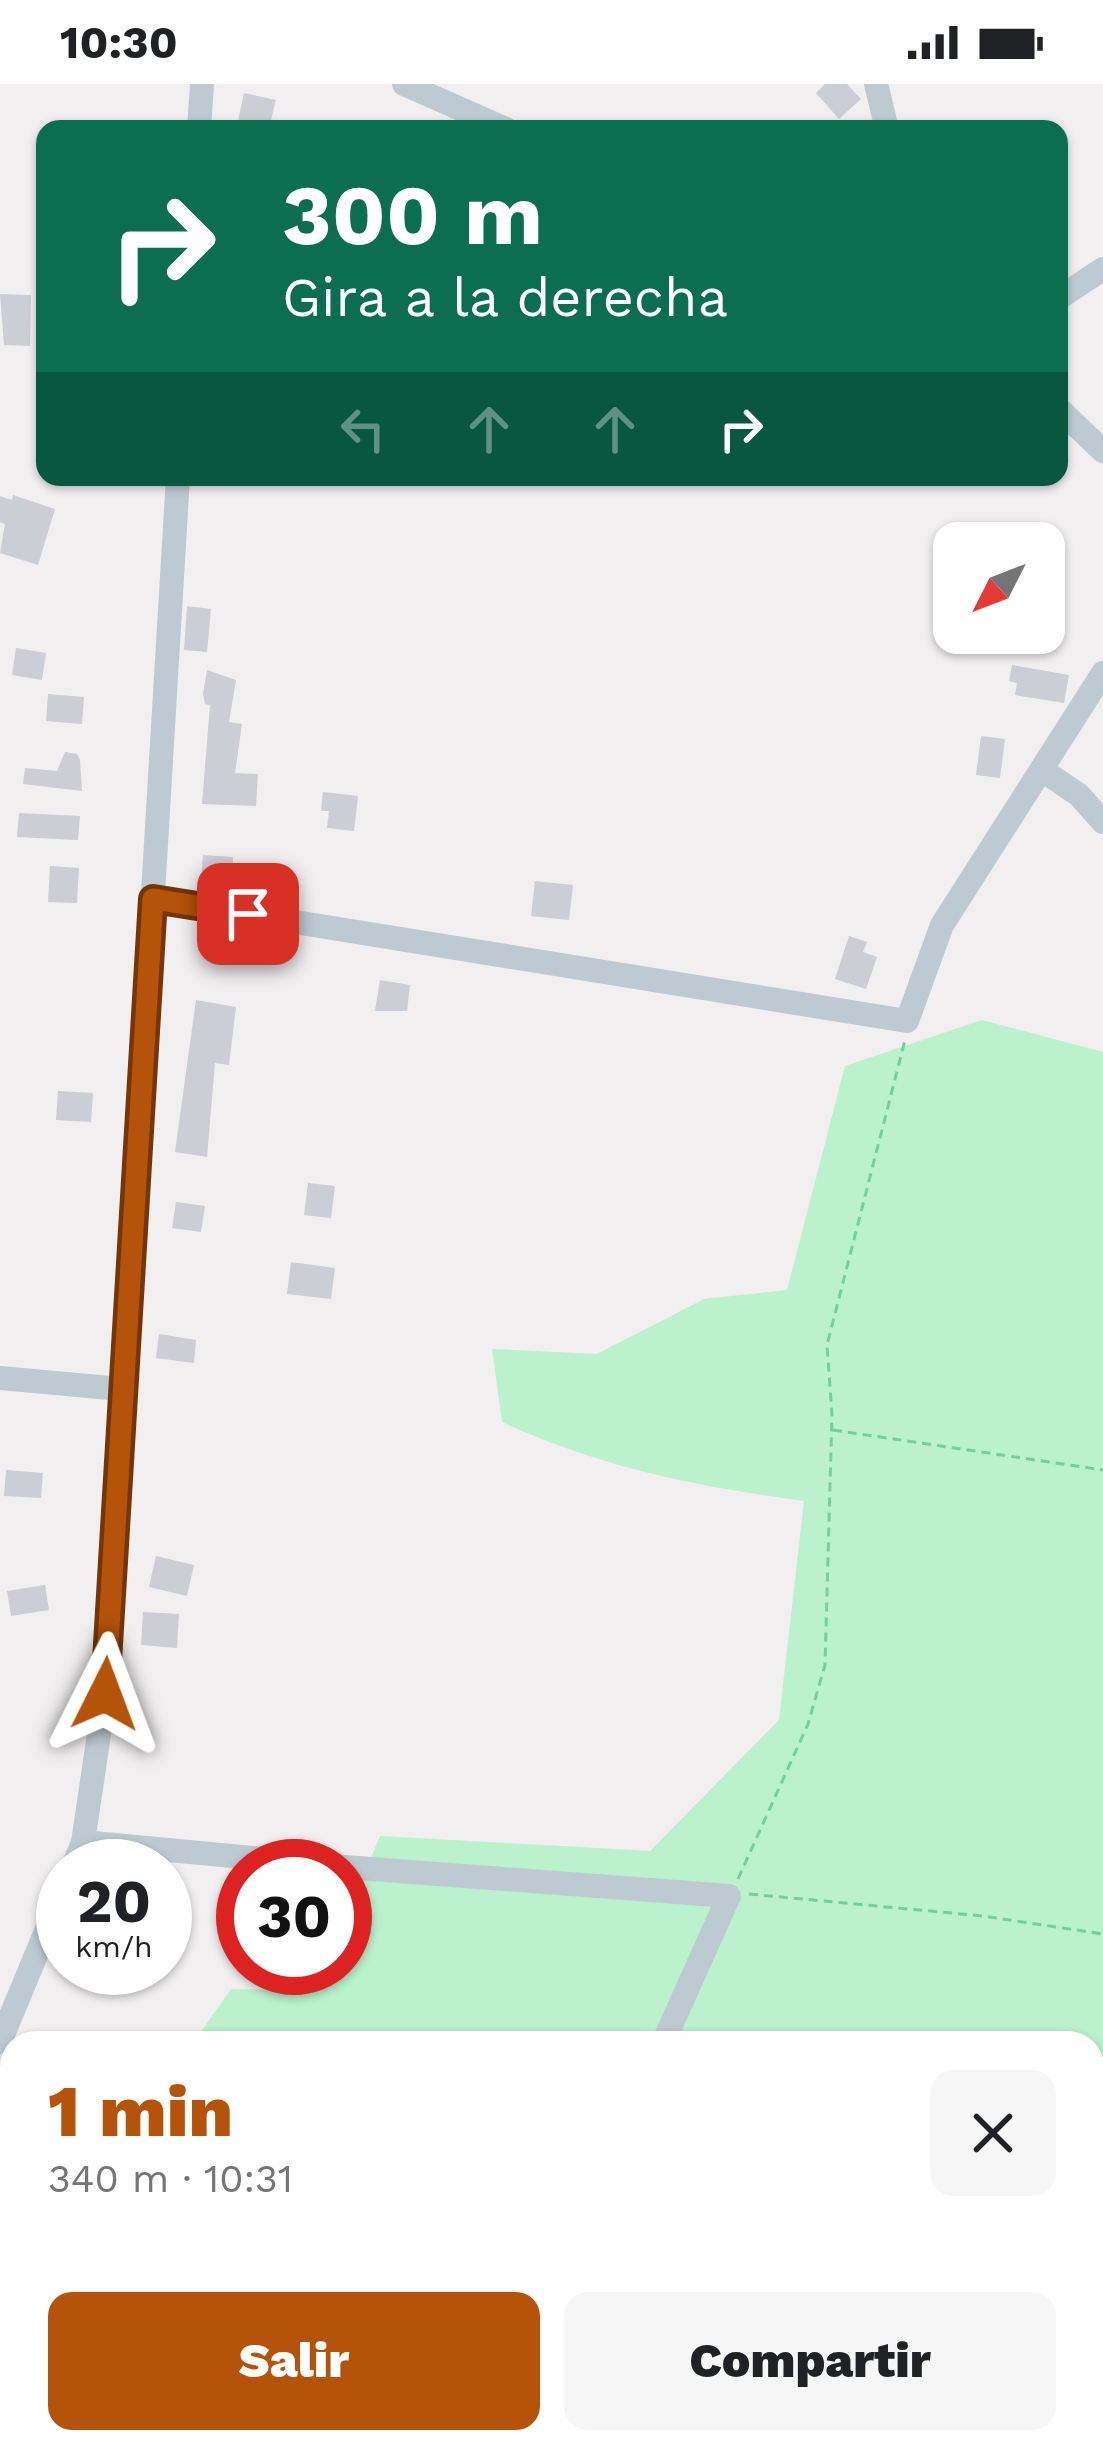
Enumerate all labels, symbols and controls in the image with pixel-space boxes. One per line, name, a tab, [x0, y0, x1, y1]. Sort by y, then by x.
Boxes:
text: 10:30	[60, 16, 178, 69]
text: 300 m	[282, 166, 543, 264]
icon: right	[84, 168, 240, 324]
text: Gira a la derecha	[282, 266, 728, 329]
icon: left	[330, 396, 396, 462]
icon: ahead	[456, 396, 522, 462]
icon: ahead	[582, 396, 648, 462]
icon: right	[708, 396, 774, 462]
north arrow	[933, 522, 1065, 654]
map controls	[933, 522, 1065, 654]
pin	[197, 863, 299, 965]
icon: arrive	[215, 881, 281, 947]
position arrow	[42, 1631, 168, 1757]
speed limit sign: 30	[216, 1839, 372, 1995]
text: 20	[77, 1866, 151, 1937]
text: km/h	[75, 1929, 153, 1964]
text: 1 min	[48, 2069, 233, 2153]
button: close	[930, 2070, 1056, 2196]
text: 340 m · 10:31	[48, 2156, 293, 2201]
button: Salir	[48, 2292, 540, 2430]
button: Compartir	[564, 2292, 1056, 2430]

